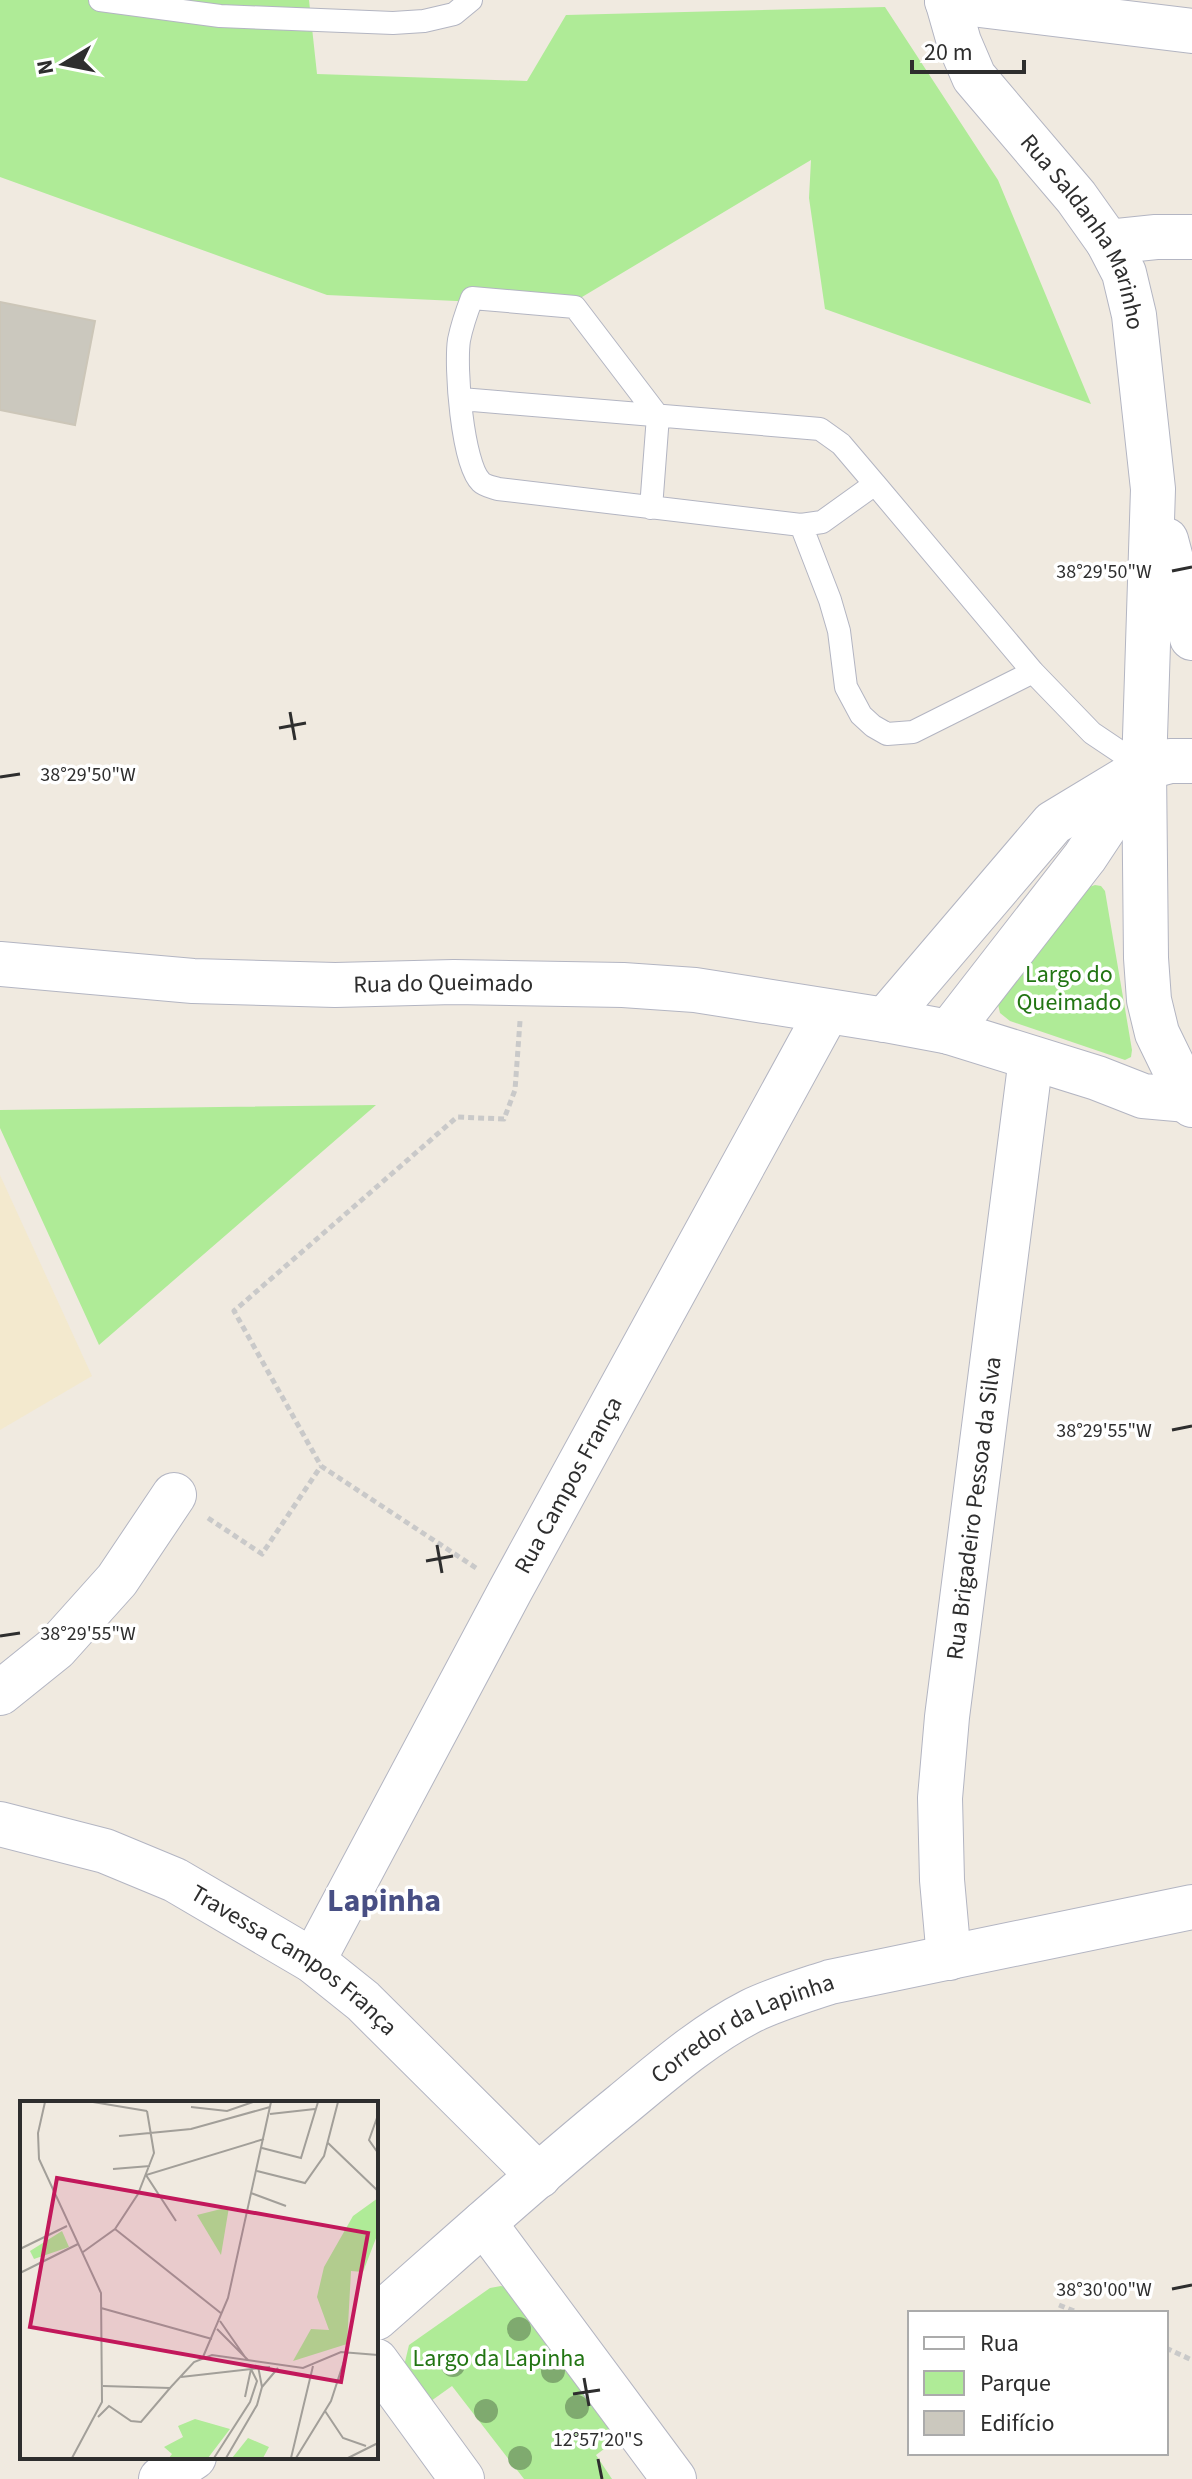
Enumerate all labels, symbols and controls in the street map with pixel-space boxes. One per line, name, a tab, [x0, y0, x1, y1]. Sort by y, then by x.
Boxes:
north arrow	[24, 24, 104, 104]
scale bar	[912, 24, 1024, 74]
text: 20 m	[924, 35, 973, 70]
text: N	[28, 57, 62, 77]
street label: Rua Saldanha Marinho	[1012, 126, 1153, 331]
text: 38°29'50"W	[1056, 558, 1152, 586]
text: 38°29'50"W	[40, 761, 136, 789]
park label: Largo do Queimado	[1016, 957, 1122, 1020]
street label: Rua do Queimado	[353, 964, 533, 1002]
street label: Rua Brigadeiro Pessoa da Silva	[937, 1355, 1010, 1662]
street label: Rua Campos França	[505, 1390, 631, 1580]
text: 38°29'55"W	[1056, 1417, 1152, 1445]
text: 38°29'55"W	[40, 1620, 136, 1648]
street label: Travessa Campos França	[184, 1875, 406, 2044]
district label: Lapinha	[327, 1878, 441, 1924]
street label: Corredor da Lapinha	[643, 1964, 839, 2092]
inset map	[20, 2101, 378, 2459]
text: 38°30'00"W	[1056, 2276, 1152, 2304]
legend	[908, 2311, 1168, 2455]
text: Rua	[980, 2326, 1019, 2361]
park label: Largo da Lapinha	[413, 2341, 585, 2376]
text: Parque	[980, 2366, 1051, 2401]
text: Edifício	[980, 2406, 1054, 2441]
text: 12°57'20"S	[553, 2426, 643, 2454]

